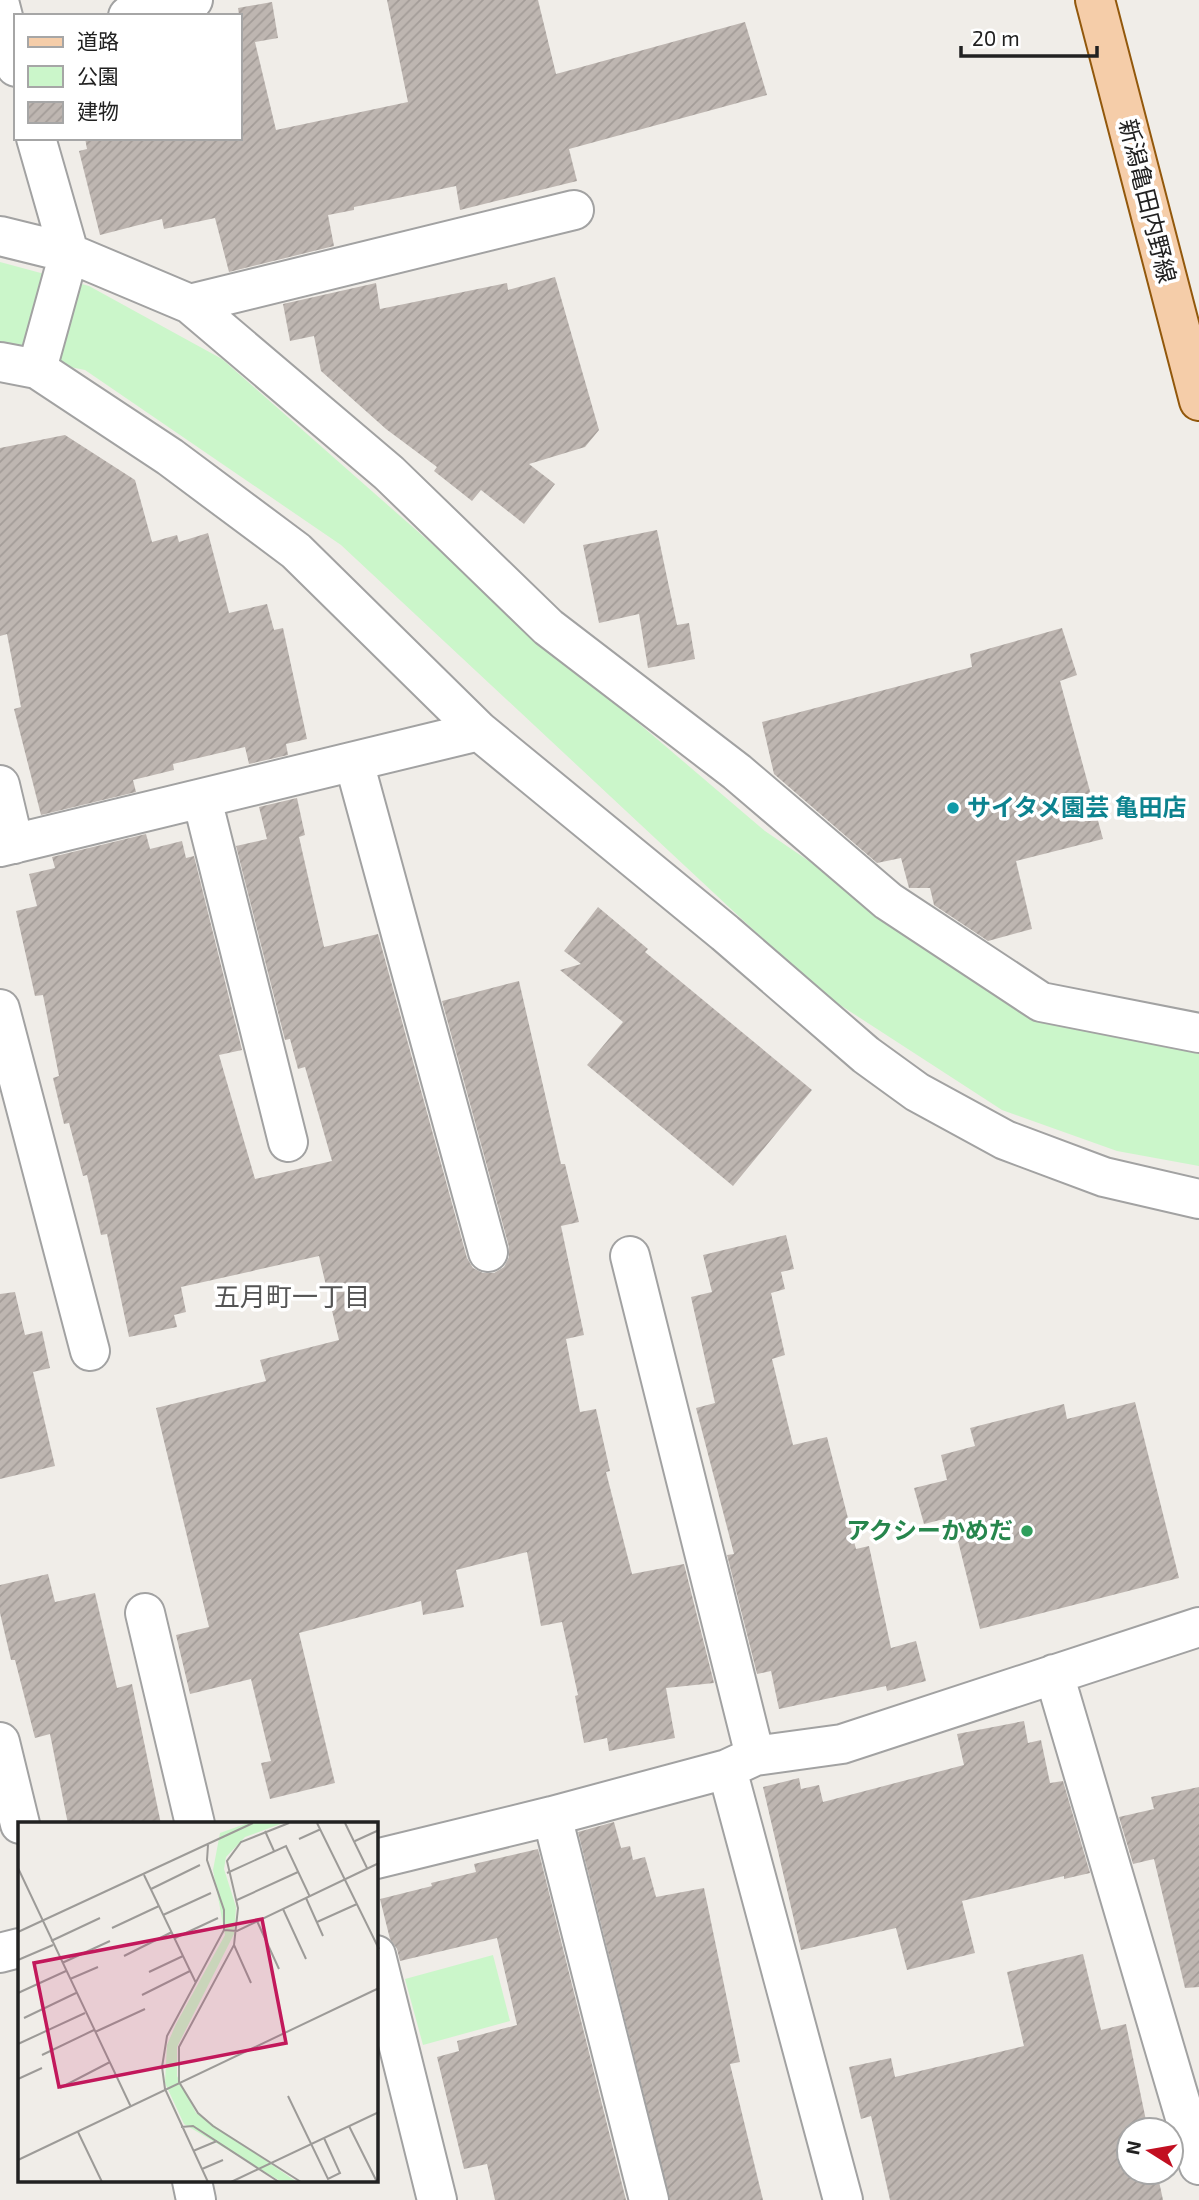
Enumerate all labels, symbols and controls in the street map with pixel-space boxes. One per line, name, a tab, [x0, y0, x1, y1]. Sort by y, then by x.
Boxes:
legend	[14, 14, 242, 140]
scale bar	[961, 14, 1098, 58]
text: 20 m	[972, 25, 1020, 50]
text: 道路	[77, 28, 119, 53]
text: 公園	[77, 63, 119, 88]
text: 建物	[77, 98, 119, 123]
street label: 新潟亀田内野線	[1114, 116, 1183, 286]
place label: サイタメ園芸 亀田店	[967, 792, 1187, 821]
marker: サイタメ園芸 亀田店	[945, 800, 961, 816]
district label: 五月町一丁目	[214, 1280, 370, 1311]
place label: アクシーかめだ	[846, 1515, 1013, 1544]
marker: アクシーかめだ	[1019, 1523, 1035, 1539]
inset map	[18, 1822, 378, 2182]
north arrow	[1115, 2116, 1185, 2186]
text: N	[1120, 2139, 1145, 2157]

